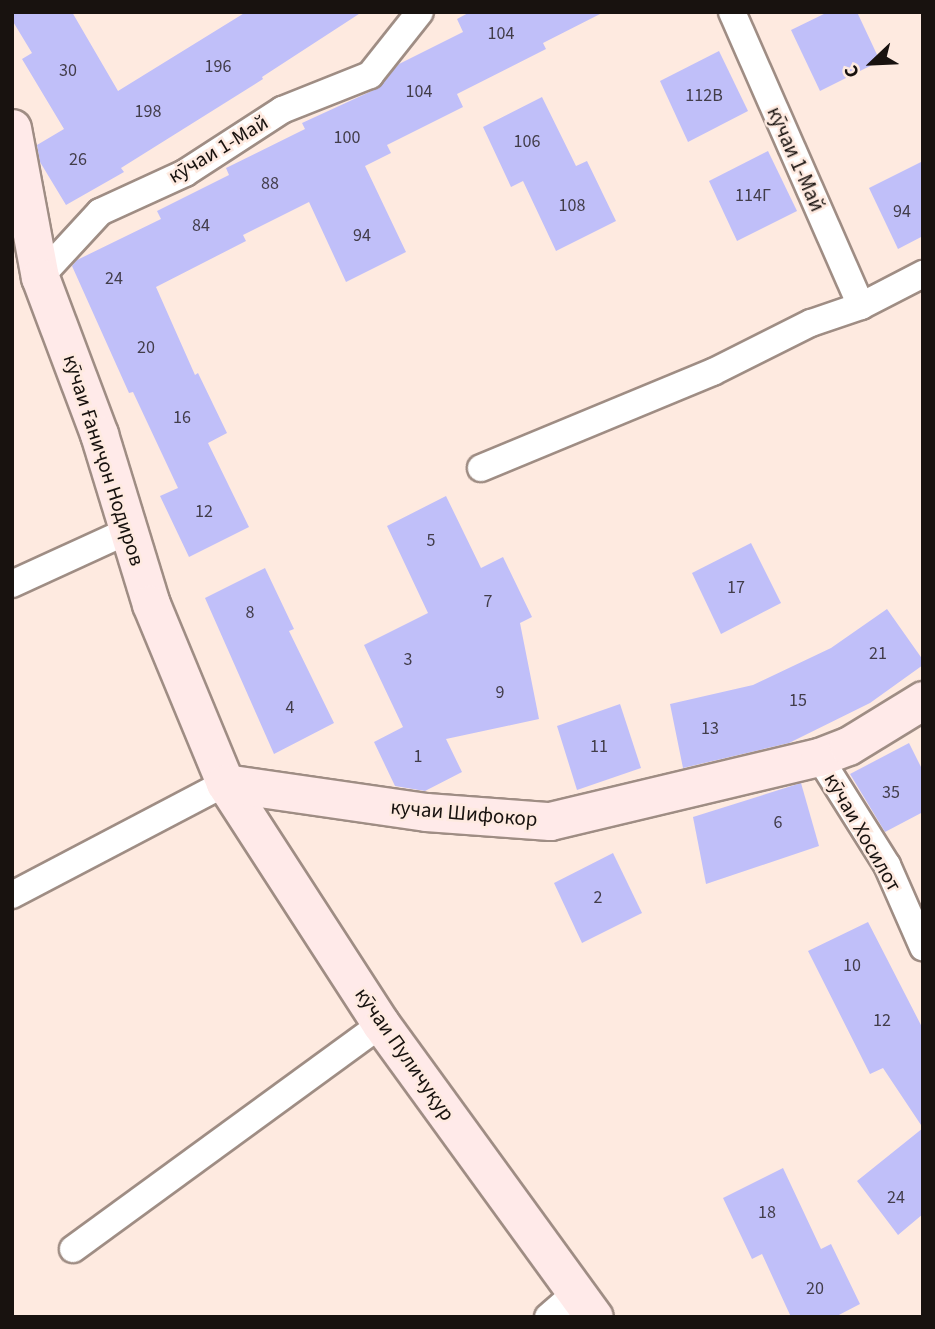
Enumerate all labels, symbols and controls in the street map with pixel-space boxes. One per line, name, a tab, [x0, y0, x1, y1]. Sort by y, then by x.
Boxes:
house number: 104	[488, 23, 514, 45]
north arrow	[837, 28, 907, 98]
house number: 196	[205, 56, 231, 78]
house number: 30	[59, 60, 77, 82]
text: С	[838, 61, 867, 82]
house number: 104	[406, 81, 432, 103]
house number: 112В	[685, 85, 723, 107]
house number: 198	[135, 101, 161, 123]
street label: кӯчаи 1-Май	[762, 103, 830, 215]
street label: кӯчаи 1-Май	[164, 109, 272, 189]
house number: 100	[334, 127, 360, 149]
house number: 106	[514, 131, 540, 153]
house number: 26	[69, 149, 87, 171]
house number: 88	[261, 173, 279, 195]
house number: 114Г	[735, 185, 771, 207]
house number: 108	[559, 195, 585, 217]
house number: 94	[893, 201, 911, 223]
house number: 84	[192, 215, 210, 237]
house number: 94	[353, 225, 371, 247]
house number: 24	[105, 268, 123, 290]
house number: 20	[137, 337, 155, 359]
street label: кӯчаи Ғаниҷон Нодиров	[58, 351, 150, 569]
house number: 16	[173, 407, 191, 429]
house number: 12	[195, 501, 213, 523]
house number: 5	[427, 530, 435, 552]
house number: 17	[727, 577, 745, 599]
house number: 7	[484, 591, 492, 613]
house number: 8	[246, 602, 254, 624]
house number: 21	[869, 643, 887, 665]
house number: 3	[404, 649, 412, 671]
house number: 9	[496, 682, 504, 704]
house number: 15	[789, 690, 807, 712]
house number: 4	[286, 697, 294, 719]
house number: 13	[701, 718, 719, 740]
house number: 11	[590, 736, 608, 758]
house number: 1	[414, 746, 422, 768]
street label: кӯчаи Хосилот	[819, 768, 907, 896]
house number: 35	[882, 782, 900, 804]
street label: кучаи Шифокор	[389, 794, 539, 832]
house number: 6	[774, 812, 782, 834]
house number: 2	[594, 887, 602, 909]
house number: 10	[843, 955, 861, 977]
street label: кӯчаи Пуличуқур	[350, 983, 460, 1125]
house number: 12	[873, 1010, 891, 1032]
house number: 24	[887, 1187, 905, 1209]
house number: 18	[758, 1202, 776, 1224]
house number: 20	[806, 1278, 824, 1300]

